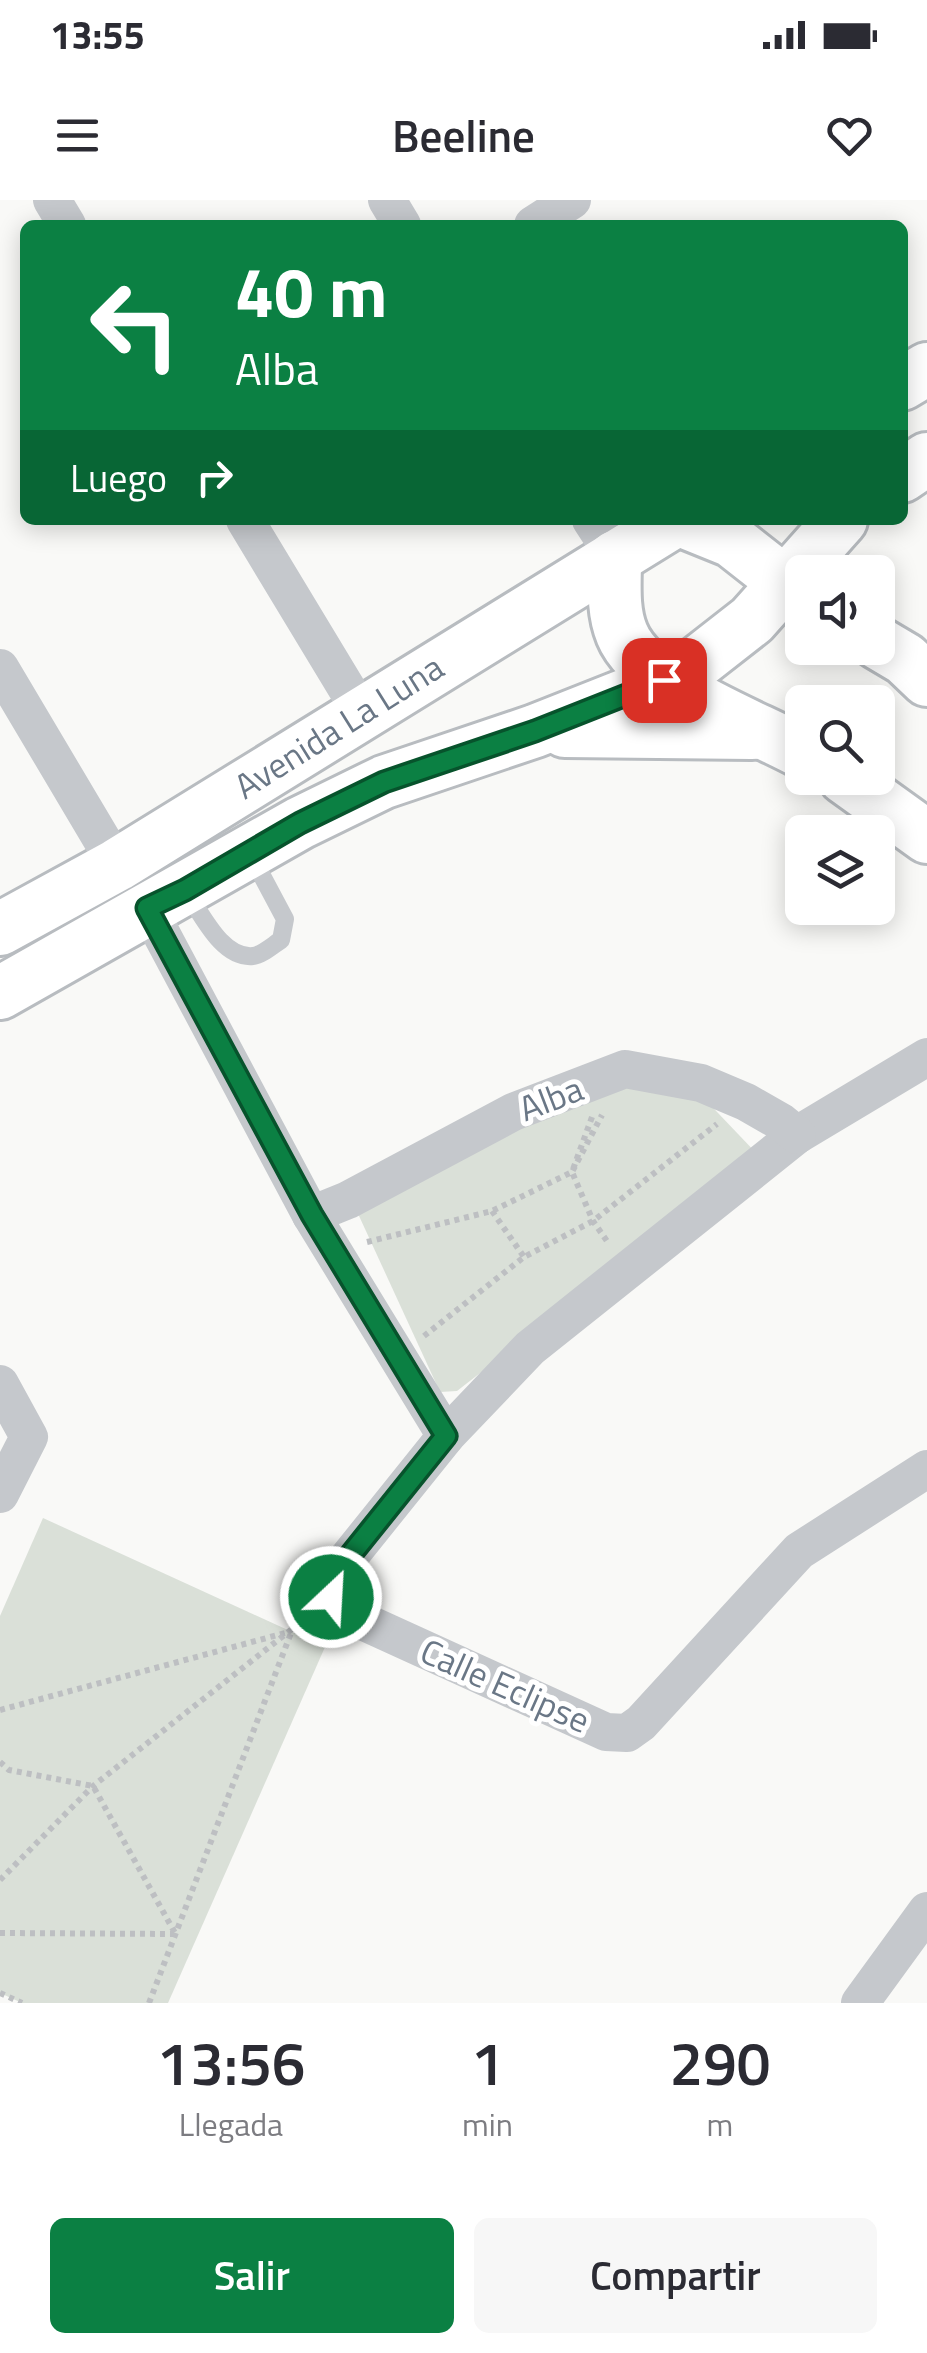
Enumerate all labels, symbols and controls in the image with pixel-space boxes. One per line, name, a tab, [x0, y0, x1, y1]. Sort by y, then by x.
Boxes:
text: 13:55	[50, 6, 145, 64]
text: Beeline	[392, 101, 535, 169]
icon: menu	[50, 108, 105, 163]
icon: heart	[822, 108, 877, 163]
text: 40 m	[235, 238, 388, 344]
icon: left	[70, 260, 200, 390]
text: Alba	[235, 334, 318, 402]
text: Luego	[70, 449, 167, 507]
icon: right	[187, 450, 242, 505]
map controls	[785, 555, 895, 925]
button: sound	[785, 555, 895, 665]
pin	[622, 638, 707, 723]
street label: Avenida La Luna	[223, 640, 454, 812]
icon: arrive	[637, 653, 692, 708]
button: search	[785, 685, 895, 795]
button: layers	[785, 815, 895, 925]
street label: Alba	[511, 1061, 591, 1135]
position arrow	[279, 1545, 383, 1649]
street label: Calle Eclipse	[412, 1624, 599, 1746]
text: 13:56	[157, 2017, 305, 2108]
text: 1	[471, 2017, 504, 2108]
text: 290	[670, 2017, 770, 2108]
text: Llegada	[179, 2100, 283, 2148]
text: min	[462, 2100, 513, 2148]
text: m	[707, 2100, 733, 2148]
button: Salir	[50, 2218, 454, 2333]
button: Compartir	[474, 2218, 877, 2333]

